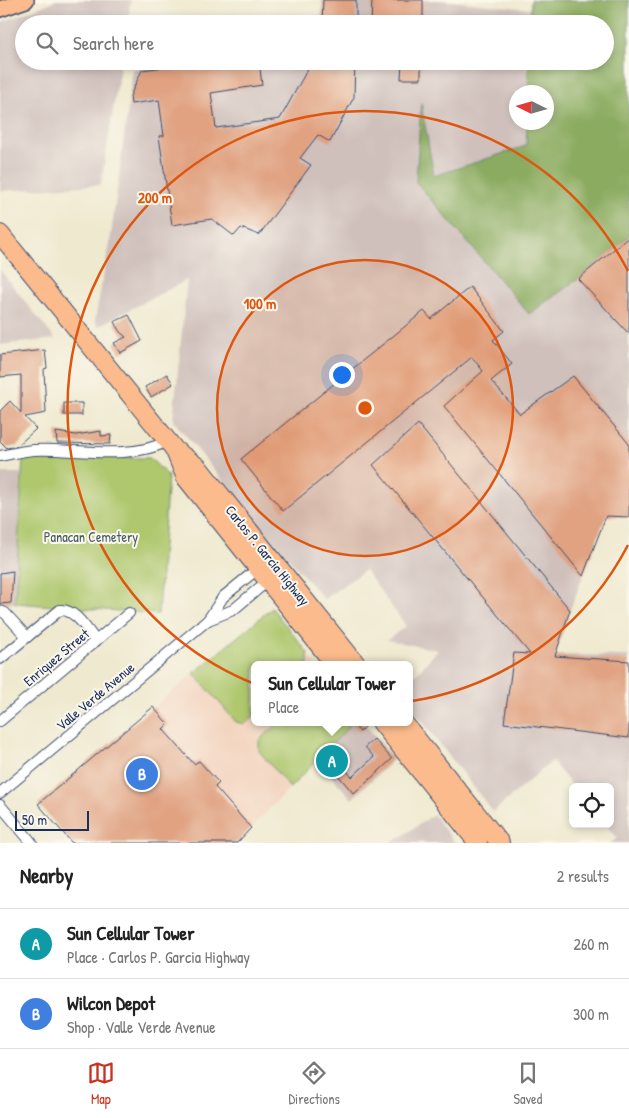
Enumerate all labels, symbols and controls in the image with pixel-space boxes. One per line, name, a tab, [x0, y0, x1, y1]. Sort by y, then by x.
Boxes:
search box	[15, 15, 614, 70]
icon: search	[33, 29, 61, 57]
text: Search here	[73, 30, 154, 56]
north arrow	[509, 85, 554, 130]
text: 200 m	[138, 187, 172, 208]
text: 100 m	[244, 293, 276, 314]
your location	[329, 362, 355, 388]
centre of rings	[356, 399, 374, 417]
street label: Carlos P. Garcia Highway	[221, 501, 314, 610]
park label: Panacan Cemetery	[44, 527, 138, 547]
street label: Enriquez Street	[19, 624, 94, 691]
street label: Valle Verde Avenue	[52, 657, 138, 734]
popup	[251, 661, 413, 726]
text: Sun Cellular Tower	[268, 670, 396, 696]
text: Place	[268, 696, 299, 718]
pin: A	[316, 742, 348, 780]
pin: B	[126, 755, 158, 793]
map controls	[569, 783, 614, 828]
button: locate	[569, 783, 614, 828]
scale bar	[15, 808, 89, 831]
text: 50 m	[22, 810, 47, 829]
text: Nearby	[20, 861, 73, 890]
text: 2 results	[557, 865, 609, 887]
text: Sun Cellular Tower	[67, 920, 194, 946]
text: A	[32, 933, 40, 955]
text: 260 m	[573, 933, 609, 955]
text: Place · Carlos P. Garcia Highway	[67, 946, 250, 968]
text: Wilcon Depot	[67, 990, 155, 1016]
text: B	[32, 1003, 40, 1025]
text: 300 m	[573, 1003, 609, 1025]
text: Shop · Valle Verde Avenue	[67, 1016, 216, 1038]
tab: Map	[87, 1059, 115, 1108]
tab: Directions	[288, 1059, 340, 1108]
tab: Saved	[514, 1059, 542, 1108]

